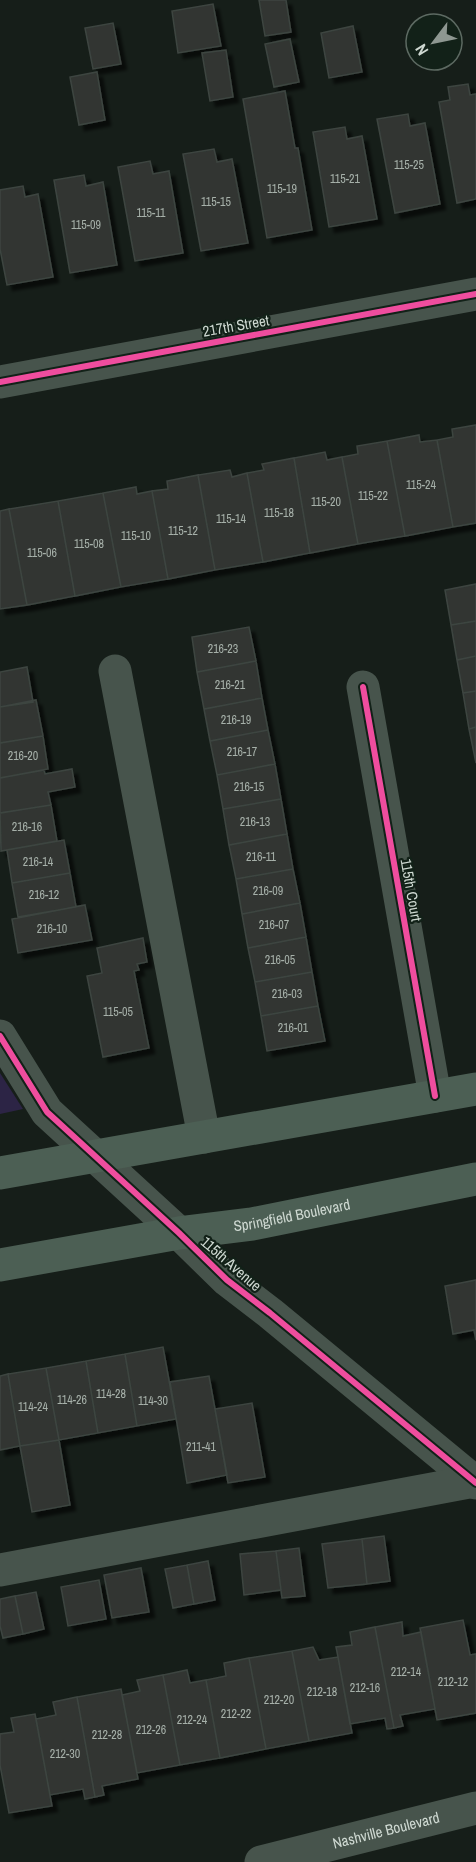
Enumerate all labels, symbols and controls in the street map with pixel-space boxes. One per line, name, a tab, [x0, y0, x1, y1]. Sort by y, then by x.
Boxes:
north arrow	[404, 12, 464, 72]
text: N	[409, 40, 433, 60]
house number: 115-25	[394, 157, 424, 173]
house number: 115-21	[330, 171, 360, 187]
house number: 115-19	[267, 181, 297, 197]
house number: 115-15	[201, 194, 231, 210]
house number: 115-11	[136, 205, 166, 221]
house number: 115-09	[71, 217, 101, 233]
street label: 217th Street	[201, 309, 271, 342]
house number: 115-24	[406, 477, 436, 493]
house number: 115-22	[358, 488, 388, 504]
house number: 115-20	[311, 494, 341, 510]
house number: 115-18	[264, 505, 294, 521]
house number: 115-14	[216, 511, 246, 527]
house number: 115-12	[168, 523, 198, 539]
house number: 115-10	[121, 528, 151, 544]
house number: 115-08	[74, 536, 104, 552]
house number: 115-06	[27, 545, 57, 561]
house number: 216-23	[208, 641, 238, 657]
house number: 216-21	[215, 677, 246, 693]
house number: 216-19	[221, 712, 251, 728]
house number: 216-17	[227, 744, 258, 760]
house number: 216-20	[8, 748, 38, 764]
house number: 216-15	[234, 779, 265, 795]
house number: 216-13	[240, 814, 270, 830]
house number: 216-16	[12, 819, 42, 835]
house number: 216-11	[246, 849, 276, 865]
house number: 216-14	[23, 854, 54, 870]
street label: 115th Court	[396, 857, 427, 924]
house number: 216-09	[253, 883, 283, 899]
house number: 216-12	[29, 887, 59, 903]
house number: 216-07	[259, 917, 290, 933]
house number: 216-10	[37, 921, 67, 937]
house number: 216-05	[265, 952, 296, 968]
house number: 216-03	[272, 986, 302, 1002]
house number: 115-05	[103, 1004, 133, 1020]
house number: 216-01	[278, 1020, 309, 1036]
street label: Springfield Boulevard	[232, 1194, 352, 1236]
street label: 115th Avenue	[196, 1231, 266, 1296]
house number: 114-28	[96, 1386, 126, 1402]
house number: 114-26	[57, 1392, 87, 1408]
house number: 114-30	[138, 1393, 168, 1409]
house number: 114-24	[18, 1399, 48, 1415]
house number: 211-41	[186, 1439, 216, 1455]
house number: 212-14	[391, 1664, 422, 1680]
house number: 212-12	[438, 1674, 468, 1690]
house number: 212-16	[350, 1680, 380, 1696]
house number: 212-18	[307, 1684, 337, 1700]
house number: 212-20	[264, 1692, 294, 1708]
house number: 212-22	[221, 1706, 251, 1722]
house number: 212-24	[177, 1712, 208, 1728]
house number: 212-26	[136, 1722, 166, 1738]
house number: 212-28	[92, 1727, 122, 1743]
house number: 212-30	[50, 1746, 80, 1762]
street label: Nashville Boulevard	[330, 1807, 442, 1854]

